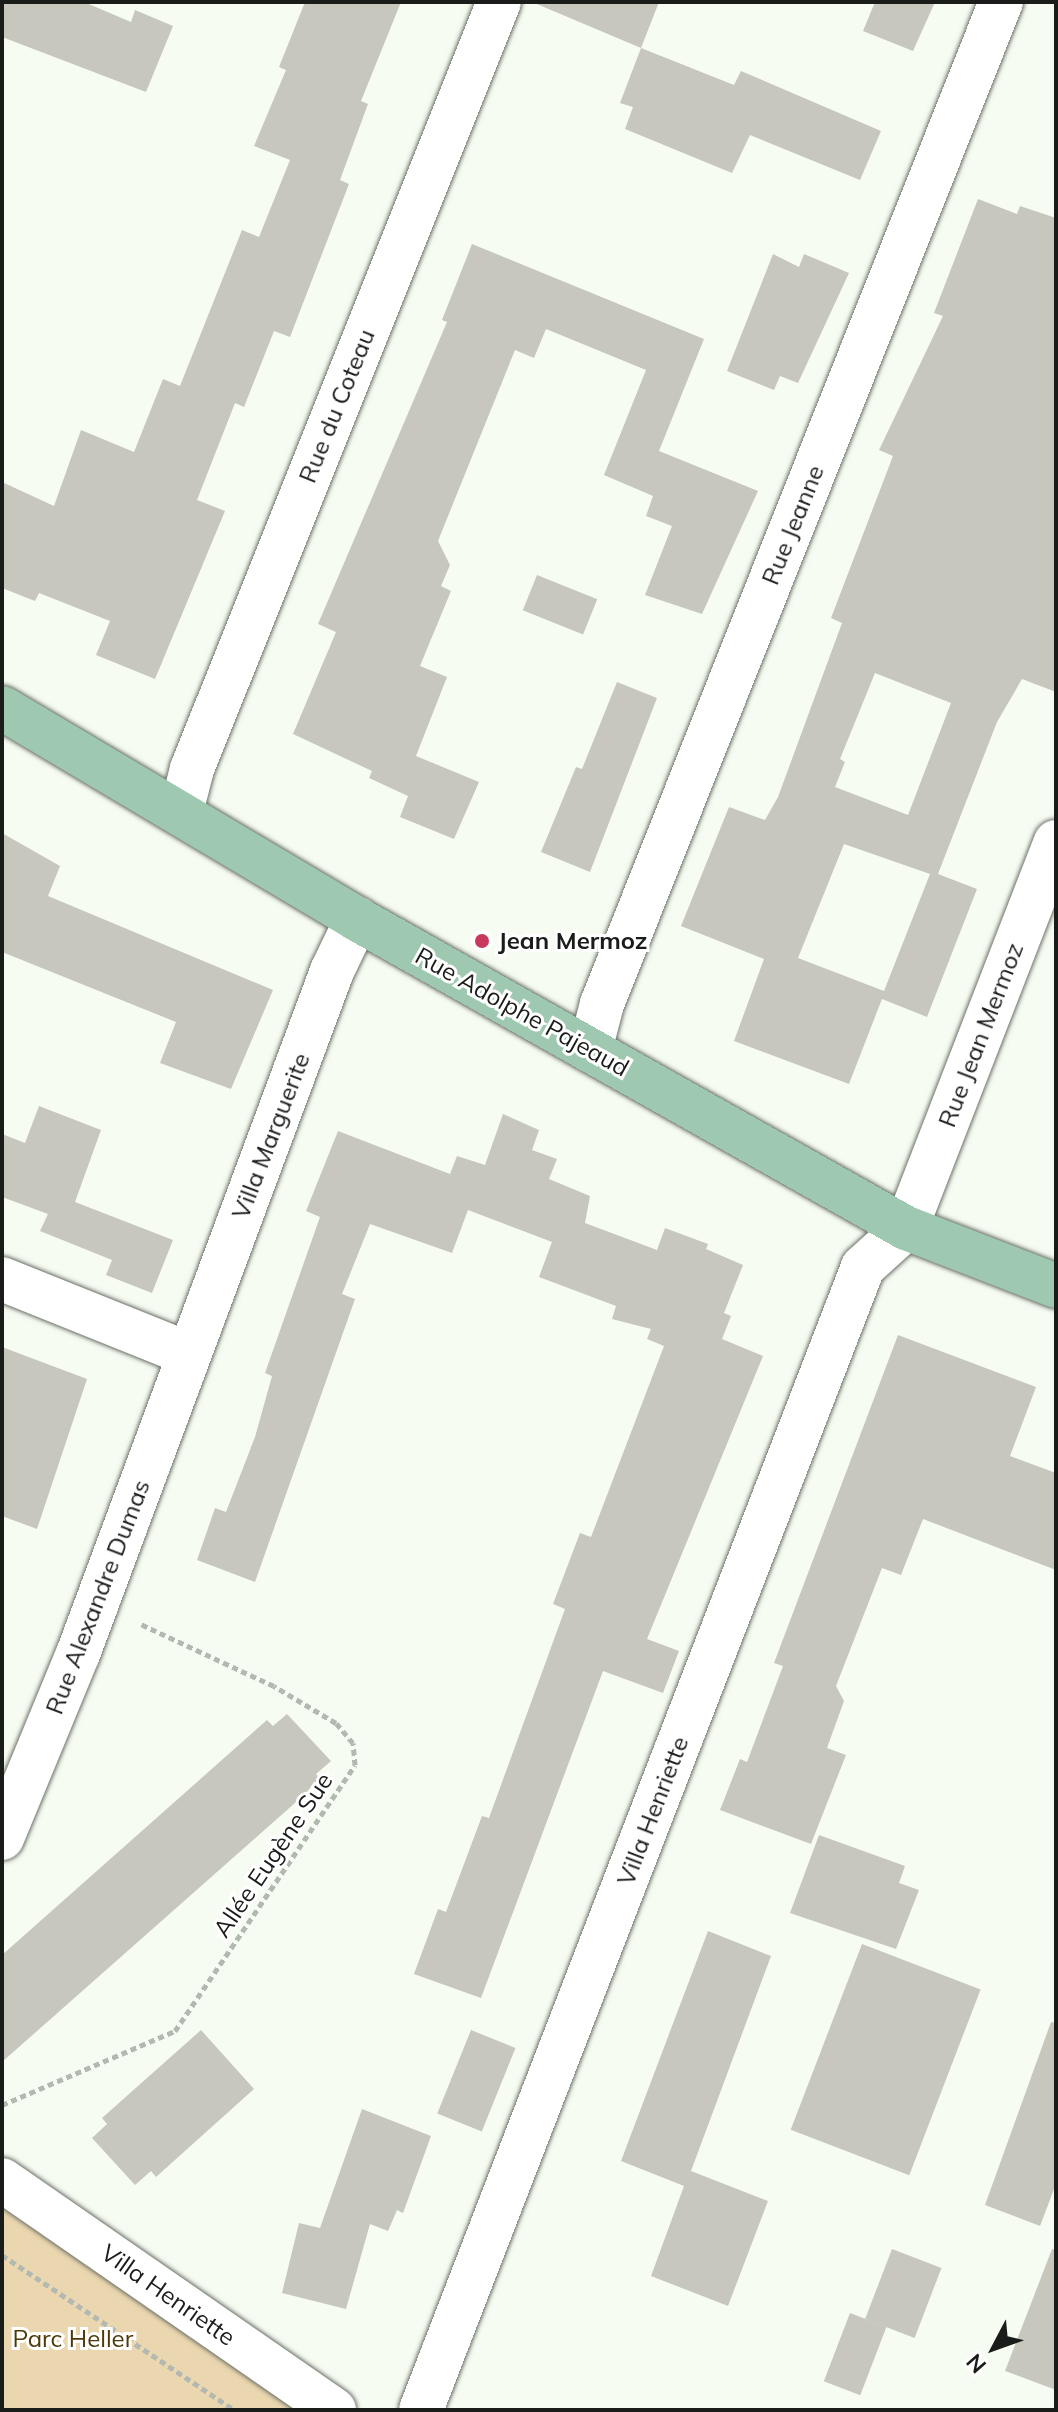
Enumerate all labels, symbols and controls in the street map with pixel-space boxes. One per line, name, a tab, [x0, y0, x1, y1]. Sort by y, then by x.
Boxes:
street label: Rue du Coteau	[293, 325, 381, 487]
street label: Rue Jeanne	[756, 461, 830, 589]
place label: Jean Mermoz	[498, 927, 647, 955]
marker: Jean Mermoz	[473, 932, 491, 950]
street label: Rue Jean Mermoz	[933, 939, 1029, 1131]
street label: Rue Adolphe Pajeaud	[410, 941, 634, 1083]
street label: Villa Marguerite	[226, 1049, 316, 1223]
street label: Rue Alexandre Dumas	[40, 1476, 156, 1718]
street label: Villa Henriette	[611, 1733, 695, 1889]
street label: Allée Eugène Sue	[207, 1767, 339, 1943]
street label: Villa Henriette	[95, 2238, 241, 2352]
north arrow	[954, 2308, 1034, 2388]
park label: Parc Heller	[13, 2325, 133, 2353]
text: N	[960, 2348, 992, 2379]

